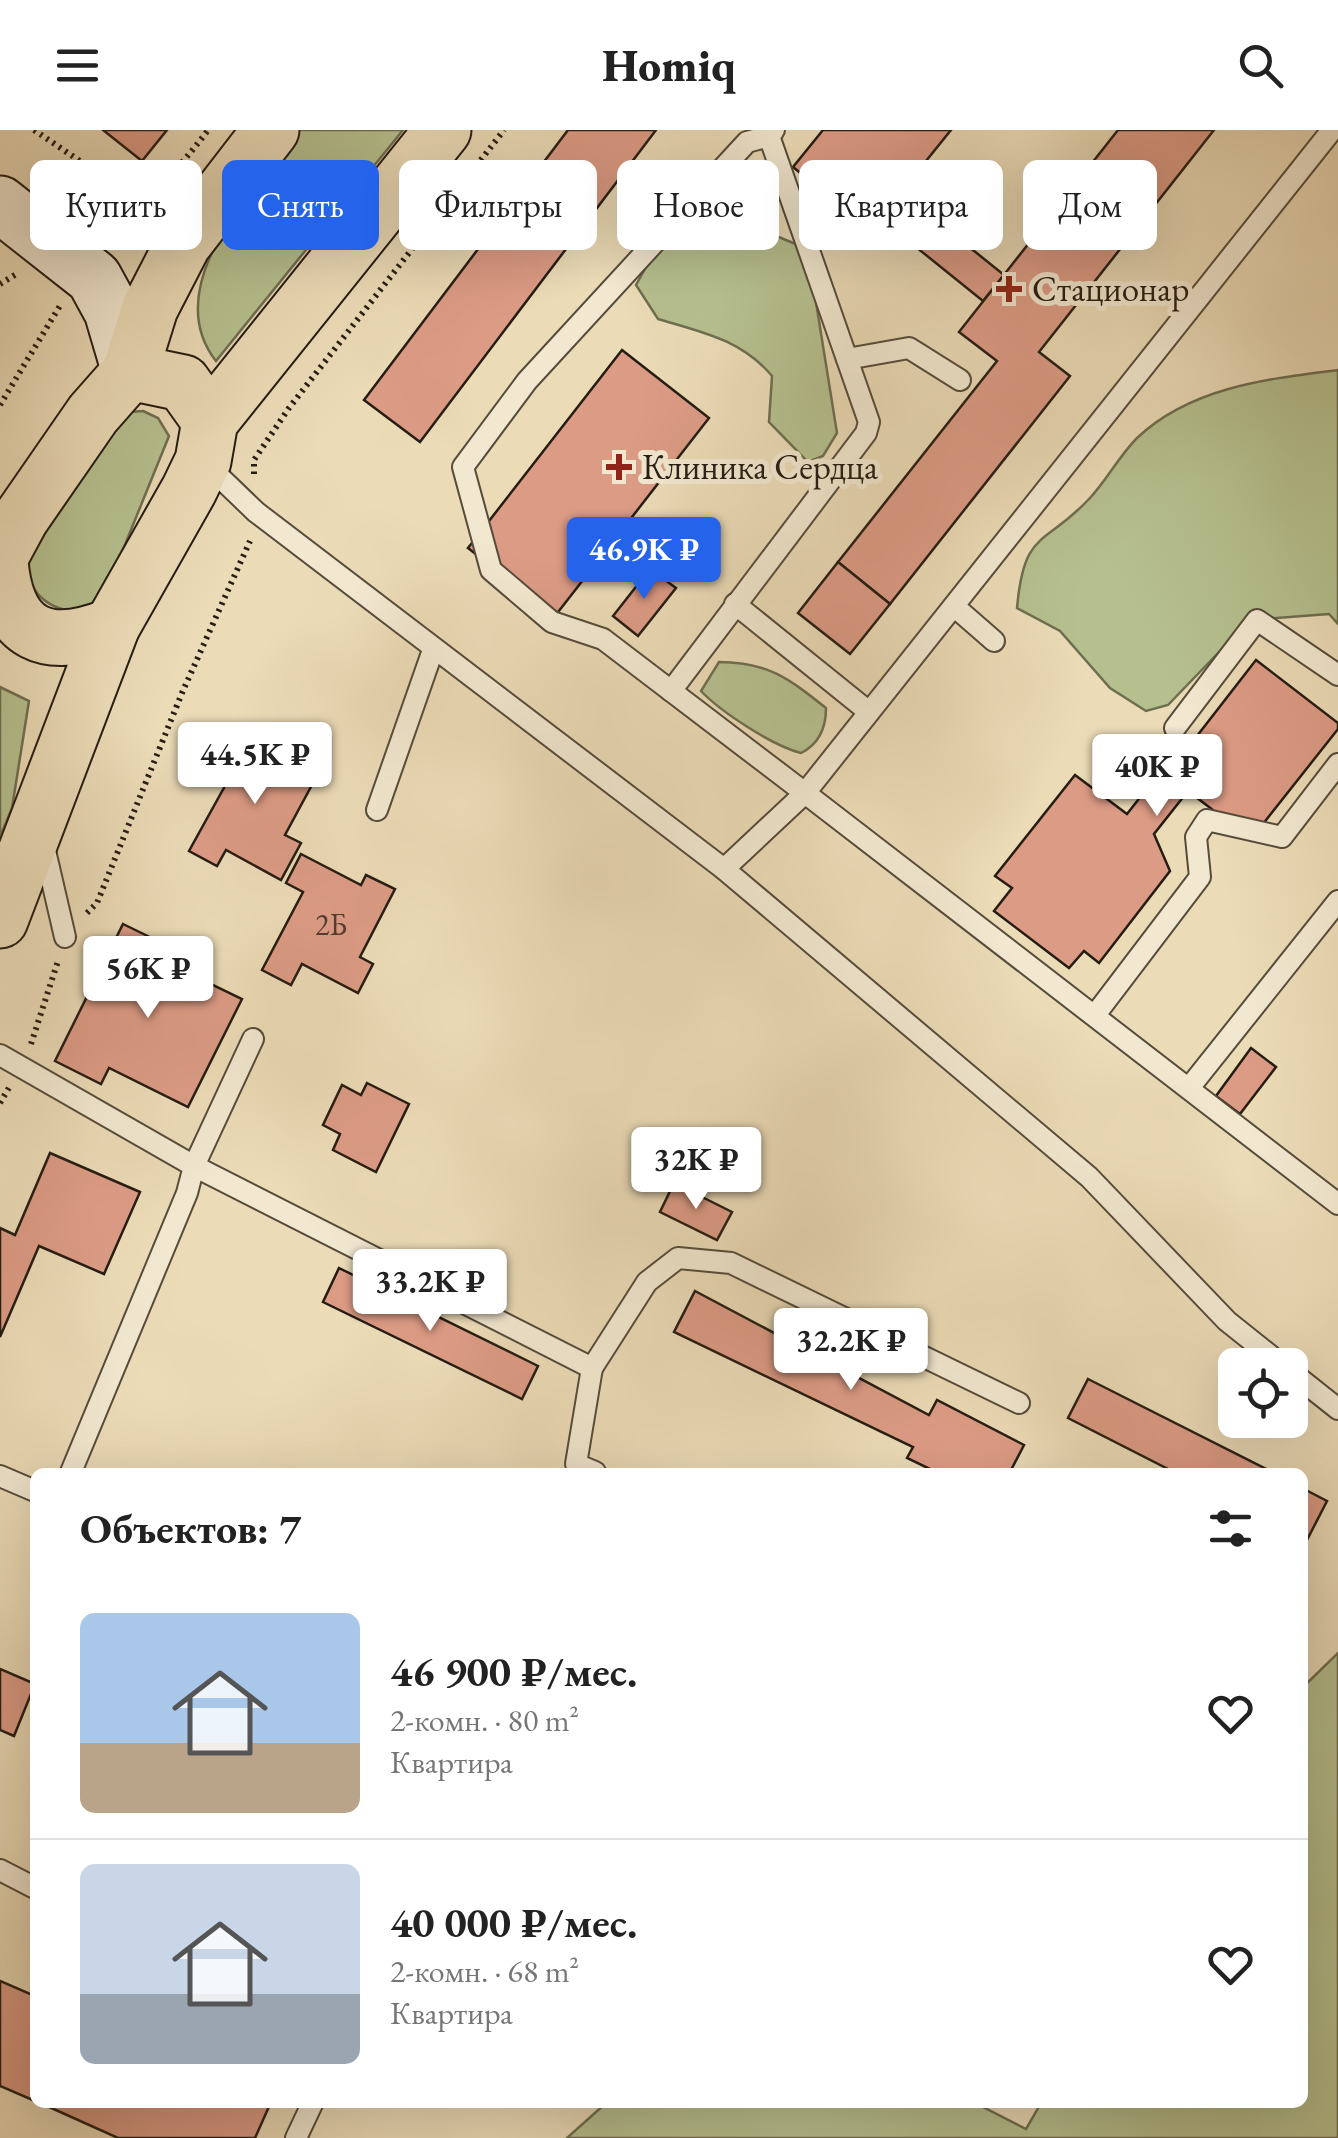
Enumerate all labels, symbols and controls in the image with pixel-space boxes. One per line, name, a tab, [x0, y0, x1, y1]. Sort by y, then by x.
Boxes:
text: Homiq	[602, 36, 736, 94]
icon: menu	[50, 38, 105, 93]
icon: search	[1233, 38, 1288, 93]
chip: Купить	[30, 160, 202, 250]
chip: Снять	[222, 160, 379, 250]
chip: Фильтры	[399, 160, 597, 250]
chip: Новое	[617, 160, 779, 250]
chip: Квартира	[799, 160, 1003, 250]
chip: Дом	[1023, 160, 1157, 250]
place label: Стационар	[1032, 266, 1189, 312]
marker: Стационар	[996, 276, 1022, 302]
place label: Клиника Сердца	[642, 444, 878, 490]
marker: Клиника Сердца	[606, 454, 632, 480]
pin: 46.9K ₽	[552, 517, 736, 602]
text: 46.9K ₽	[589, 528, 699, 570]
pin: 44.5K ₽	[163, 722, 347, 807]
text: 44.5K ₽	[200, 733, 310, 775]
pin: 40K ₽	[1087, 734, 1227, 819]
text: 40K ₽	[1114, 745, 1200, 787]
house number: 2Б	[315, 905, 347, 944]
pin: 56K ₽	[78, 936, 218, 1021]
text: 56K ₽	[105, 947, 191, 989]
pin: 32K ₽	[626, 1127, 766, 1212]
text: 32K ₽	[653, 1138, 739, 1180]
pin: 33.2K ₽	[338, 1249, 522, 1334]
text: 33.2K ₽	[375, 1260, 485, 1302]
pin: 32.2K ₽	[759, 1308, 943, 1393]
text: 32.2K ₽	[796, 1319, 906, 1361]
map controls	[1218, 1348, 1308, 1438]
button: locate	[1218, 1348, 1308, 1438]
text: Объектов: 7	[80, 1501, 301, 1556]
icon: filters	[1203, 1501, 1258, 1556]
text: 46 900 ₽/мес.	[390, 1644, 637, 1699]
icon: home	[160, 1653, 280, 1773]
icon: heart	[1203, 1686, 1258, 1741]
text: 2-комн. · 80 m²	[390, 1699, 579, 1741]
text: Квартира	[390, 1741, 513, 1783]
text: 40 000 ₽/мес.	[390, 1895, 637, 1950]
icon: home	[160, 1904, 280, 2024]
icon: heart	[1203, 1937, 1258, 1992]
text: 2-комн. · 68 m²	[390, 1950, 579, 1992]
text: Квартира	[390, 1992, 513, 2034]

